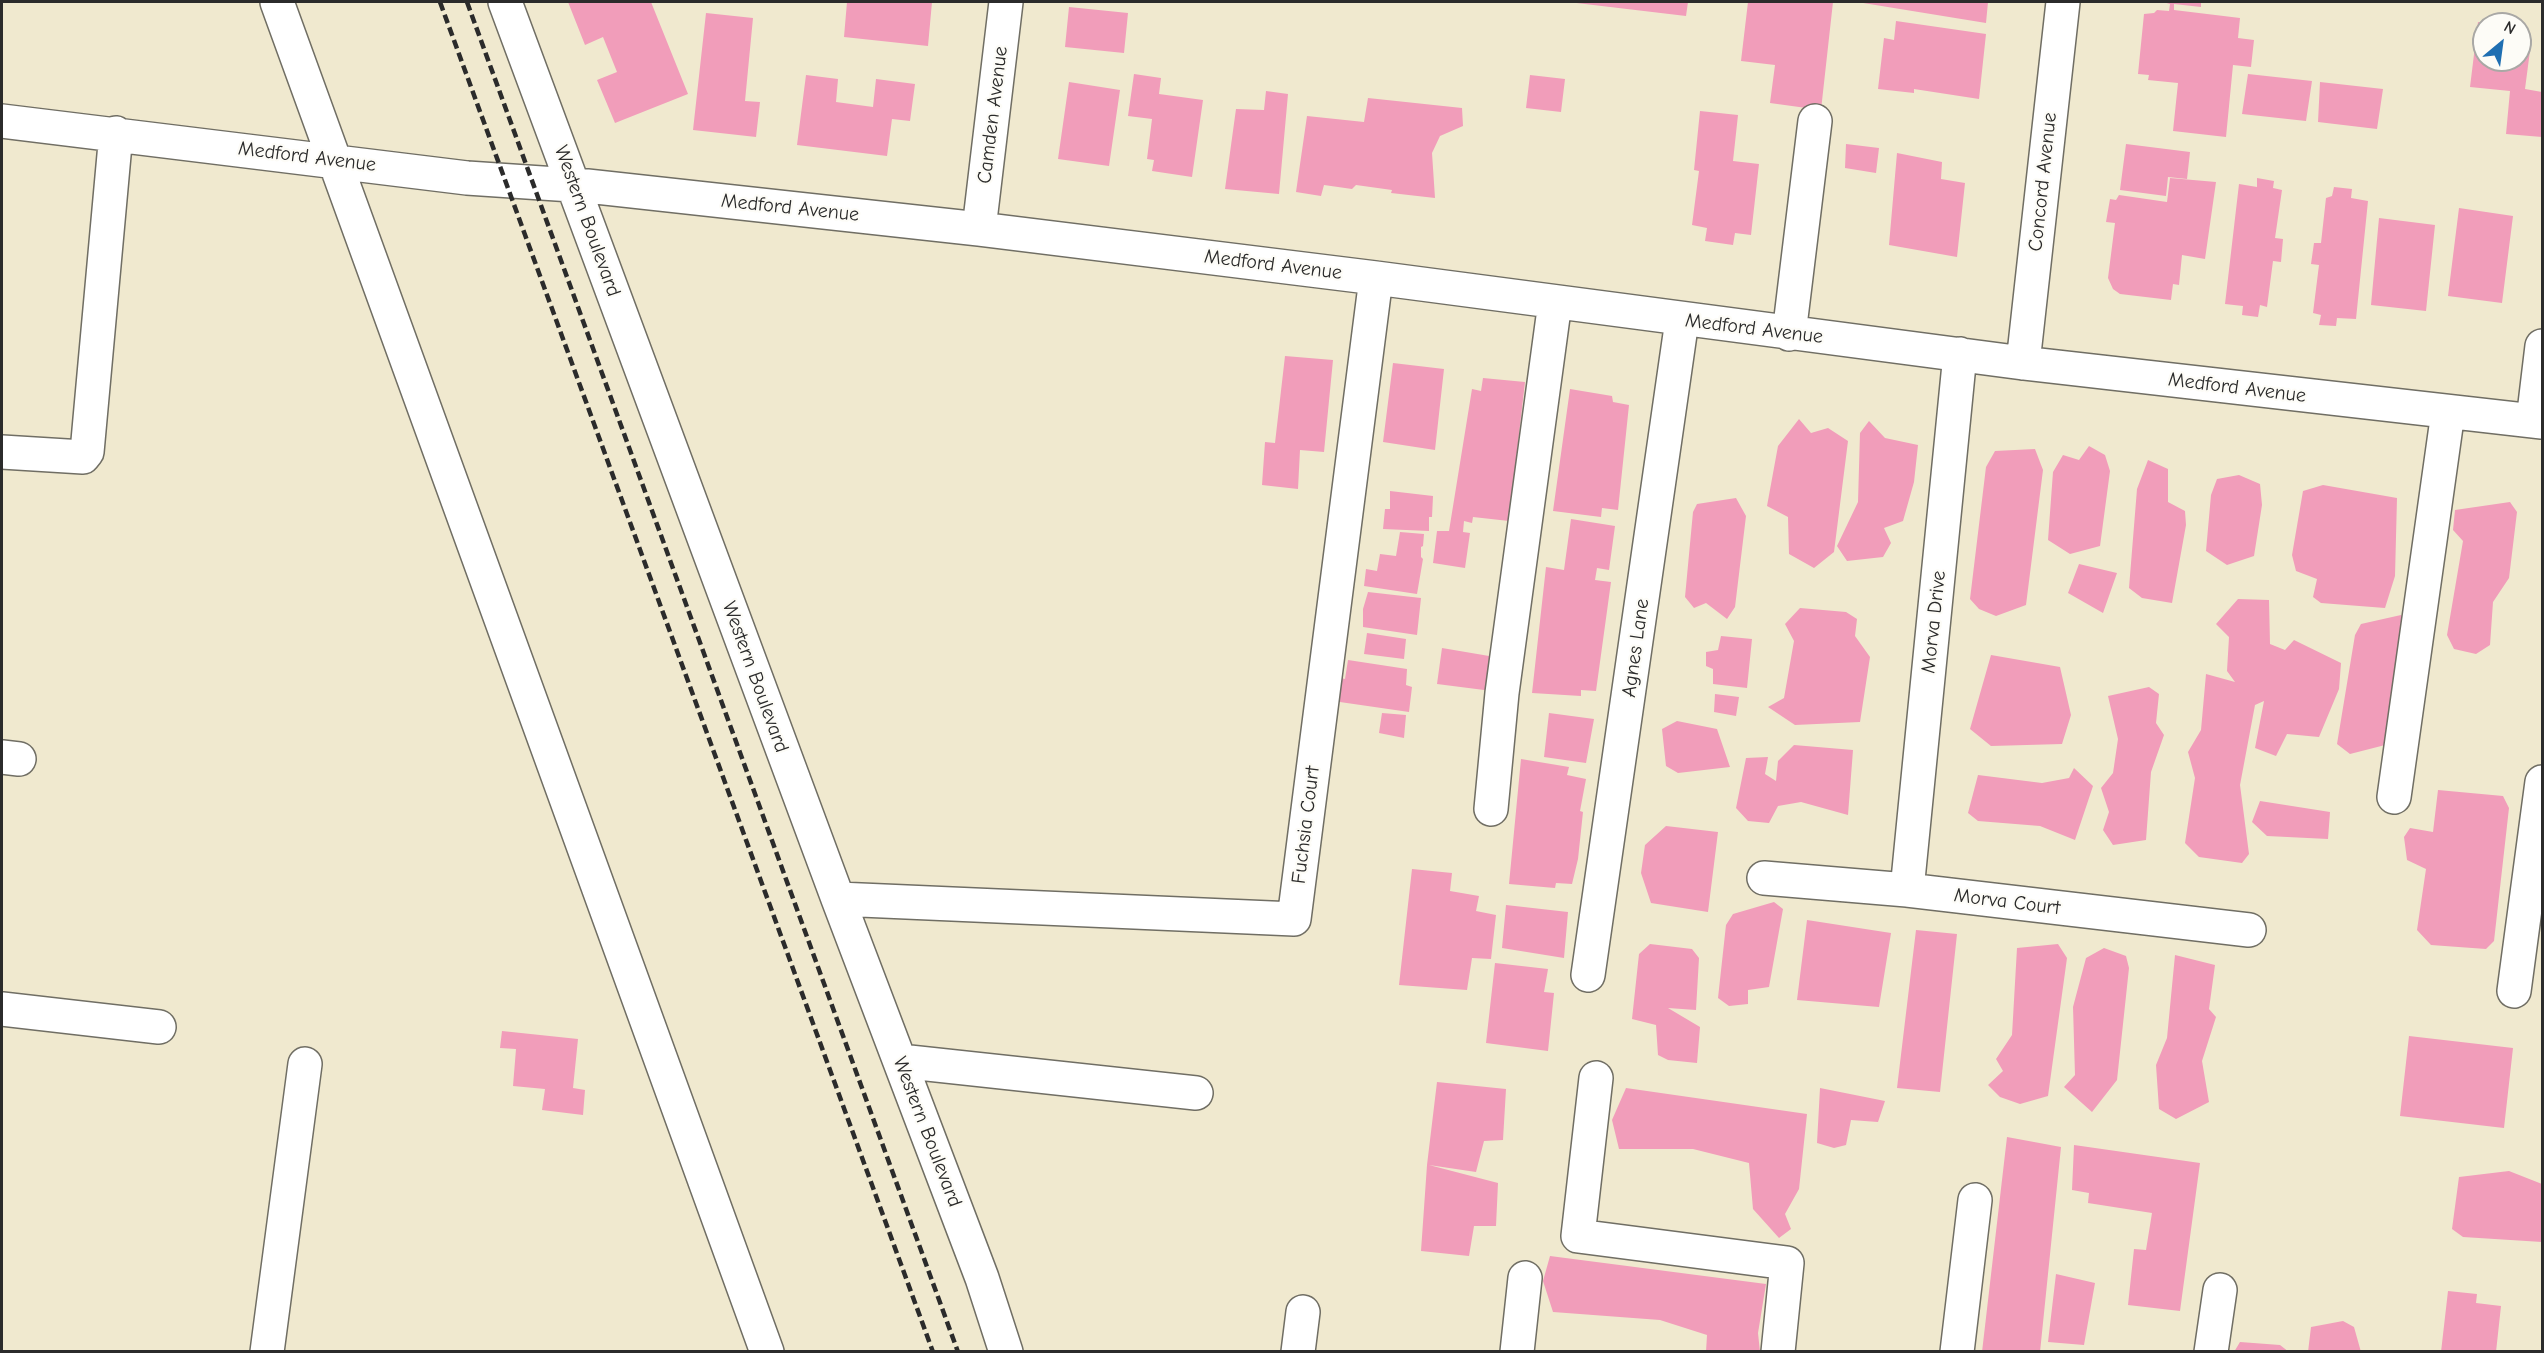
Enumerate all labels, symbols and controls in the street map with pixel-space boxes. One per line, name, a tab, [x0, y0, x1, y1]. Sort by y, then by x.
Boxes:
north arrow	[2472, 12, 2532, 72]
text: N	[2501, 18, 2519, 38]
street label: Camden Avenue	[973, 45, 1013, 185]
street label: Concord Avenue	[2024, 111, 2062, 253]
street label: Medford Avenue	[237, 137, 377, 177]
street label: Western Boulevard	[549, 142, 625, 300]
street label: Medford Avenue	[720, 189, 860, 227]
street label: Medford Avenue	[1203, 245, 1343, 285]
street label: Medford Avenue	[1684, 309, 1824, 349]
street label: Medford Avenue	[2167, 368, 2307, 408]
street label: Morva Drive	[1917, 569, 1951, 675]
street label: Agnes Lane	[1617, 597, 1655, 699]
street label: Western Boulevard	[717, 598, 793, 756]
street label: Fuchsia Court	[1287, 765, 1325, 885]
street label: Morva Court	[1952, 884, 2062, 920]
street label: Western Boulevard	[887, 1053, 967, 1211]

